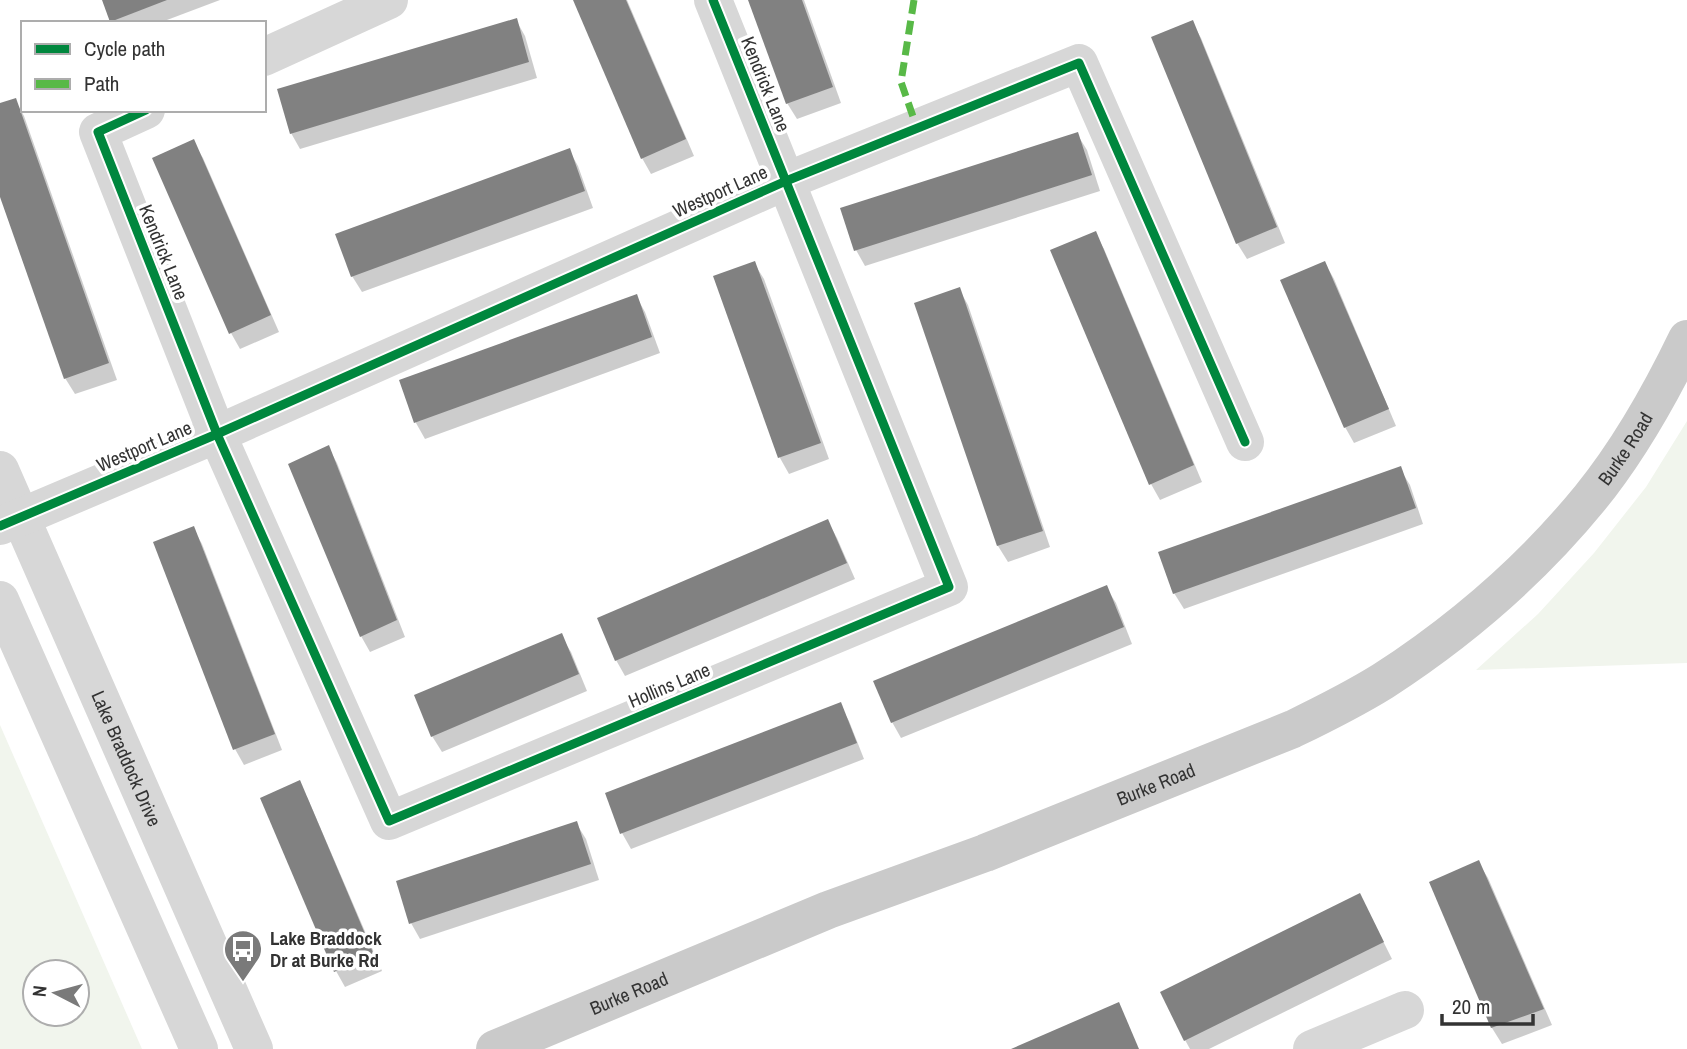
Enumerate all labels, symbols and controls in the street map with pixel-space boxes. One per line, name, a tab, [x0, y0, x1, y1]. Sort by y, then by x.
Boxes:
legend	[21, 21, 266, 112]
street label: Kendrick Lane	[735, 33, 797, 135]
text: Cycle path	[84, 34, 165, 63]
text: Path	[84, 69, 119, 98]
street label: Westport Lane	[669, 159, 771, 223]
street label: Kendrick Lane	[133, 201, 195, 303]
street label: Burke Road	[1592, 407, 1659, 490]
street label: Westport Lane	[92, 414, 196, 478]
street label: Hollins Lane	[624, 656, 714, 714]
street label: Lake Braddock Drive	[85, 687, 168, 830]
street label: Burke Road	[1113, 757, 1199, 812]
place label: Lake Braddock Dr at Burke Rd	[270, 925, 382, 973]
bus stop icon: Lake Braddock Dr at Burke Rd	[222, 928, 264, 983]
north arrow	[21, 958, 91, 1028]
street label: Burke Road	[586, 965, 672, 1021]
scale bar	[1442, 982, 1533, 1026]
text: N	[26, 984, 53, 998]
text: 20 m	[1452, 992, 1490, 1021]

